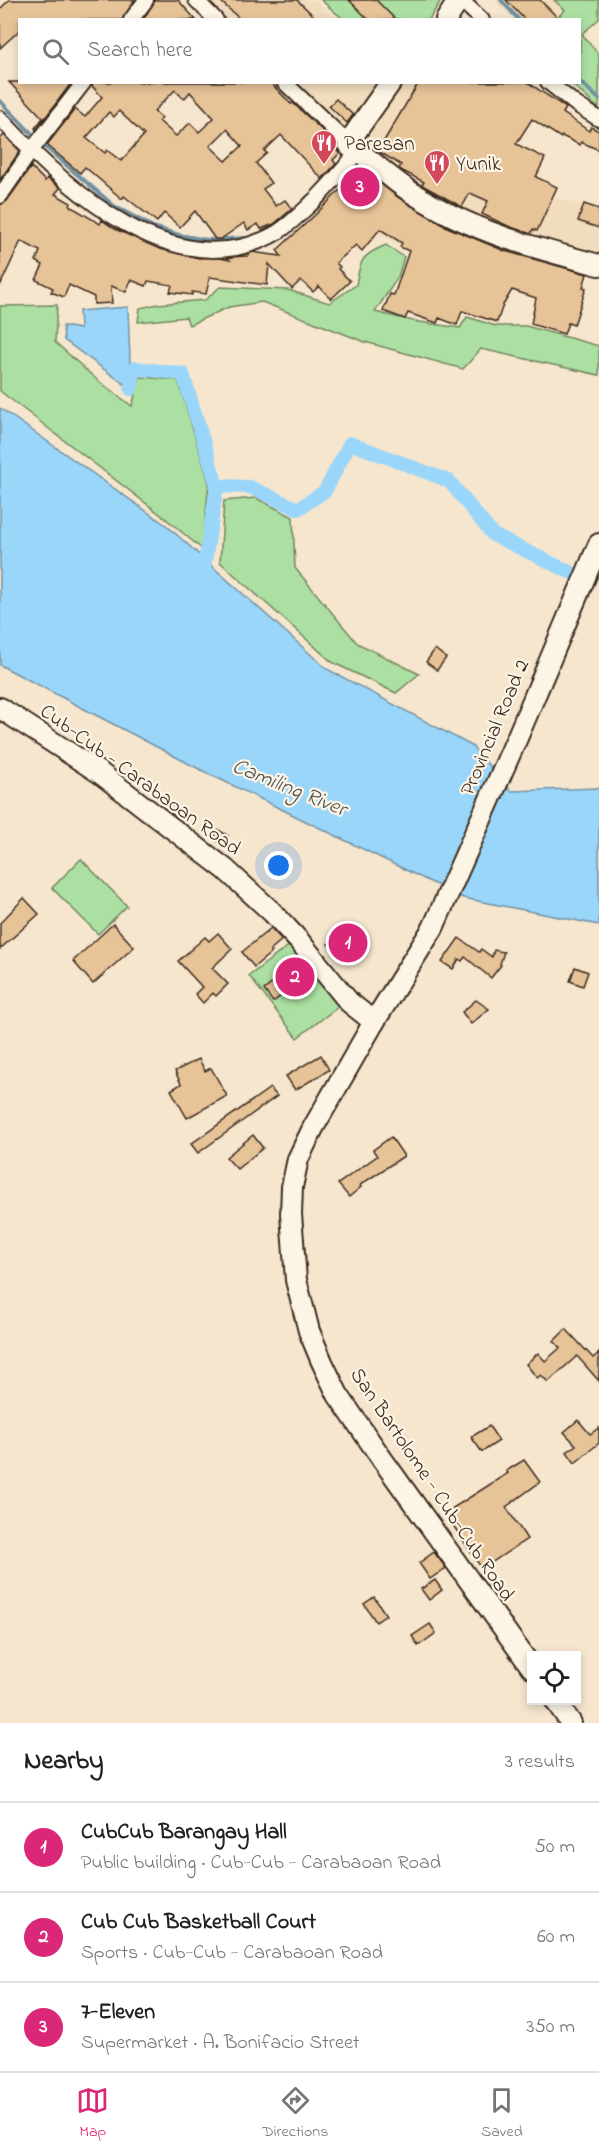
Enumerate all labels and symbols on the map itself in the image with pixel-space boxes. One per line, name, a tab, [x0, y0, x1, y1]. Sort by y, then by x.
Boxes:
restaurant icon: Paresan	[309, 128, 339, 166]
place label: Paresan	[344, 130, 415, 160]
restaurant icon: Yunik	[422, 148, 452, 186]
place label: Yunik	[456, 150, 502, 180]
pin: 3	[340, 164, 380, 210]
street label: Provincial Road 2	[454, 655, 538, 800]
street label: Cub-Cub - Carabaoan Road	[33, 697, 247, 864]
water label: Camiling River	[227, 751, 354, 827]
your location	[264, 851, 293, 880]
pin: 1	[328, 920, 368, 966]
pin: 2	[276, 954, 314, 1000]
street label: San Bartolome - Cub-Cub Road	[342, 1362, 521, 1608]

